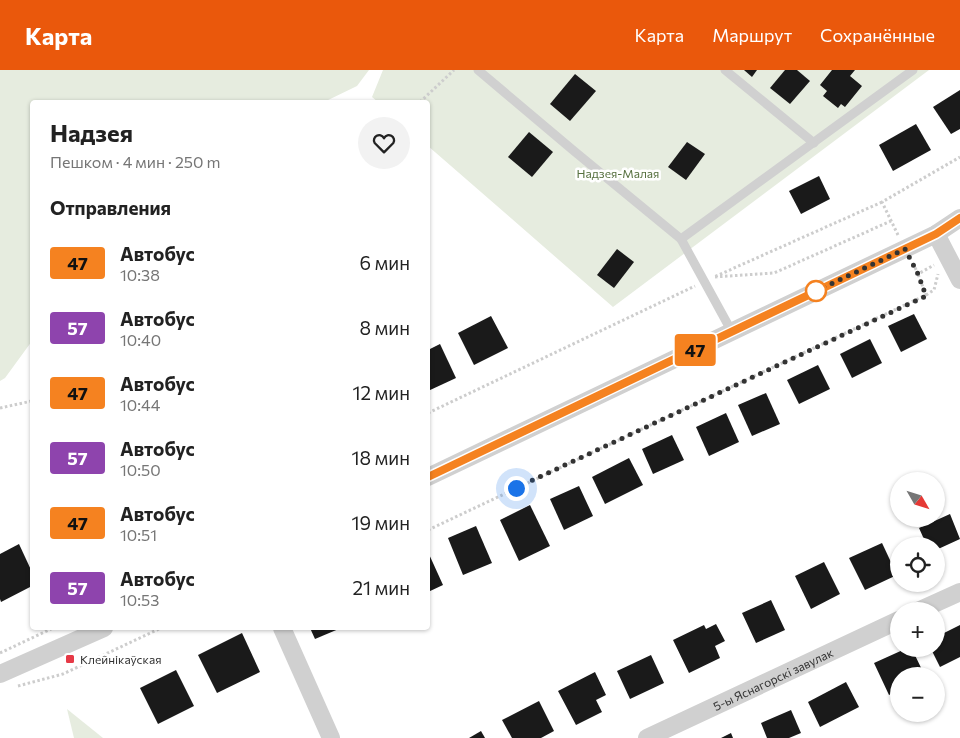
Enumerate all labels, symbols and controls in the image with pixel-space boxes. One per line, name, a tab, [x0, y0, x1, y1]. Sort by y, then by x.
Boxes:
text: Карта	[25, 21, 92, 50]
text: Карта	[635, 24, 684, 46]
text: Маршрут	[712, 24, 792, 46]
text: Сохранённые	[820, 24, 935, 46]
button: heart	[358, 117, 410, 169]
text: Надзея	[50, 118, 133, 147]
text: Пешком · 4 мин · 250 m	[50, 152, 220, 171]
park label: Надзея-Малая	[577, 166, 659, 180]
text: Отправления	[50, 196, 171, 219]
text: Автобус	[120, 242, 195, 265]
text: 6 мин	[360, 251, 410, 274]
text: 47	[67, 252, 88, 274]
text: 10:38	[120, 265, 160, 284]
unlabelled marker	[805, 280, 827, 302]
text: Автобус	[120, 307, 195, 330]
text: 8 мин	[360, 316, 410, 339]
text: 57	[67, 317, 88, 339]
text: 10:40	[120, 330, 161, 349]
line badge: 47	[672, 334, 718, 366]
text: 47	[685, 339, 705, 361]
text: Автобус	[120, 372, 195, 395]
text: 12 мин	[352, 381, 410, 404]
text: 47	[67, 382, 88, 404]
text: 10:44	[120, 395, 160, 414]
text: Автобус	[120, 437, 195, 460]
text: 18 мин	[351, 446, 410, 469]
text: 57	[67, 447, 88, 469]
text: 10:50	[120, 460, 161, 479]
north arrow	[890, 472, 945, 528]
map controls	[890, 472, 945, 722]
your location	[504, 476, 529, 501]
text: Автобус	[120, 502, 195, 525]
text: 19 мин	[351, 511, 410, 534]
text: 47	[67, 512, 88, 534]
text: 10:51	[120, 525, 157, 544]
button: locate	[890, 537, 945, 592]
text: Автобус	[120, 567, 195, 590]
text: 21 мин	[352, 576, 410, 599]
text: 57	[67, 577, 88, 599]
text: 10:53	[120, 590, 159, 609]
button: +	[890, 602, 945, 657]
street label: 5-ы Яснагорскі завулак	[711, 645, 836, 713]
place label: Клейнікаўская	[80, 652, 162, 666]
marker: Клейнікаўская	[64, 653, 76, 665]
button: −	[890, 667, 945, 722]

